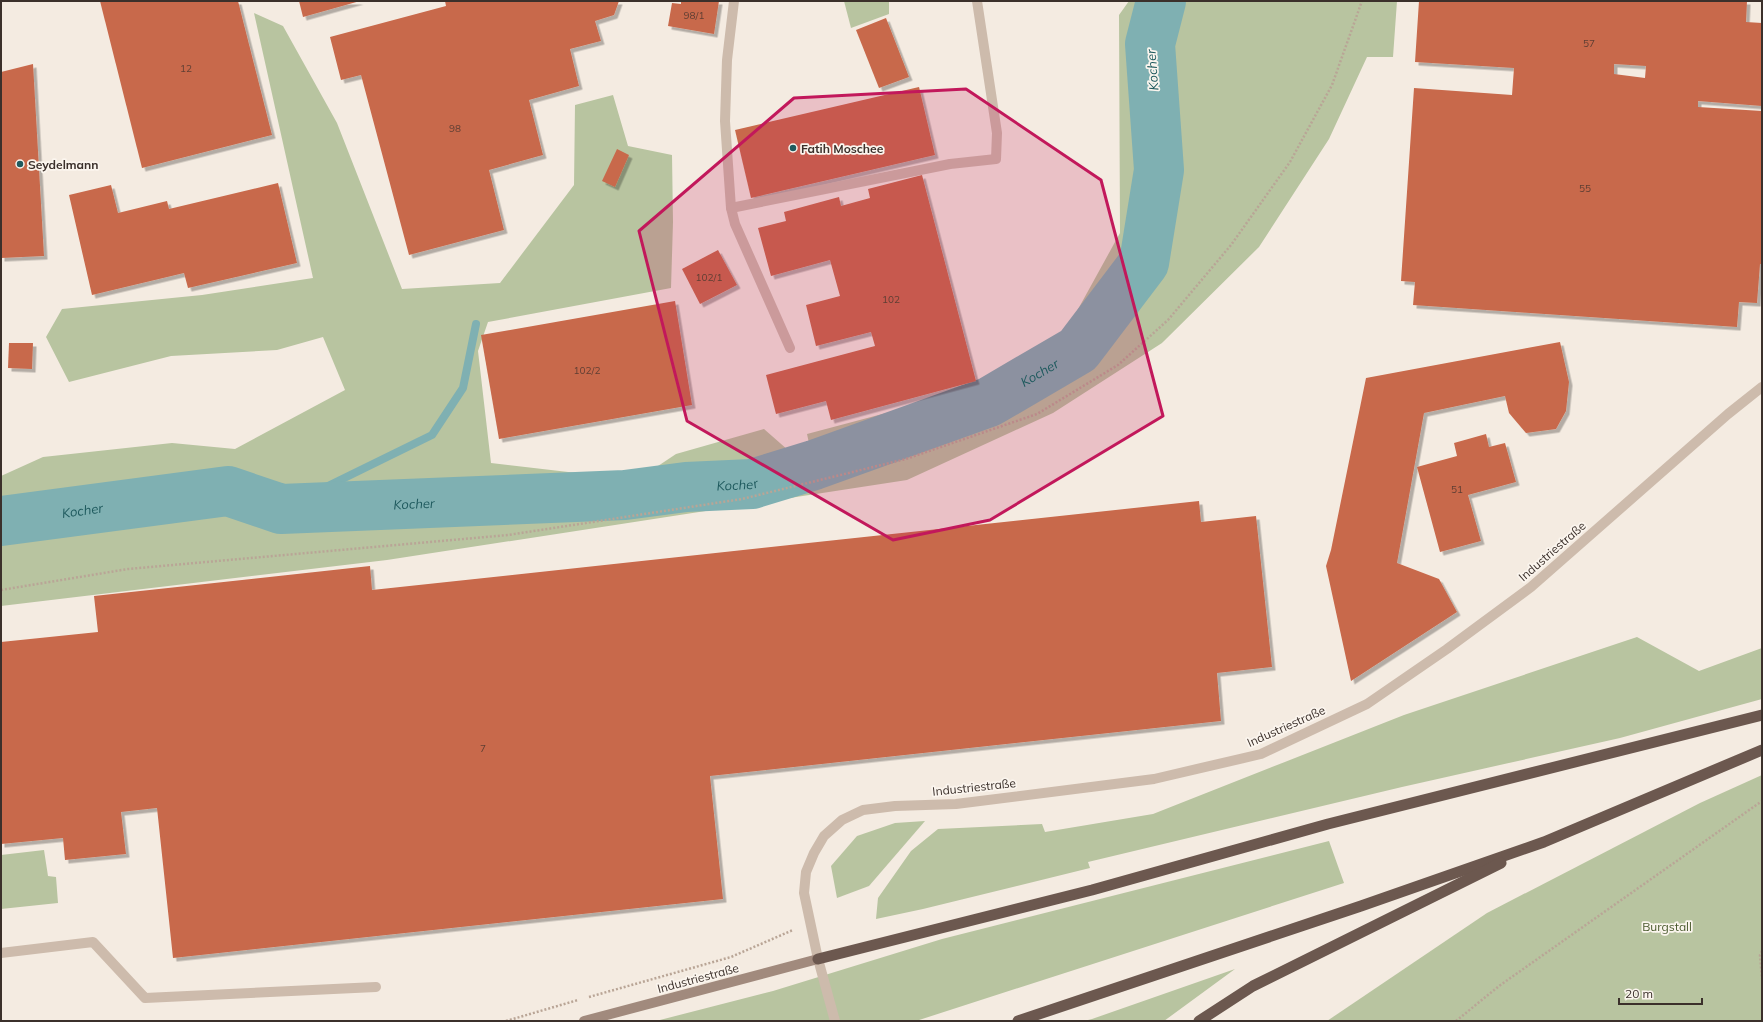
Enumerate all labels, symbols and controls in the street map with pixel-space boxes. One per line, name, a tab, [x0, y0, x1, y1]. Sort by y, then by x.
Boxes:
house number: 98/1	[684, 9, 704, 22]
house number: 57	[1583, 37, 1595, 50]
water label: Kocher	[1142, 48, 1161, 91]
house number: 12	[180, 62, 192, 75]
house number: 98	[449, 122, 461, 135]
place label: Fatih Moschee	[801, 141, 884, 156]
marker: Fatih Moschee	[788, 143, 798, 153]
place label: Seydelmann	[28, 157, 98, 172]
marker: Seydelmann	[15, 159, 25, 169]
house number: 55	[1579, 182, 1591, 195]
house number: 102/1	[696, 271, 722, 284]
house number: 102	[882, 293, 900, 306]
water label: Kocher	[1017, 355, 1062, 390]
house number: 102/2	[574, 364, 600, 377]
water label: Kocher	[716, 474, 761, 494]
house number: 51	[1451, 483, 1463, 496]
water label: Kocher	[393, 495, 436, 512]
water label: Kocher	[61, 499, 105, 521]
street label: Industriestraße	[1515, 518, 1589, 584]
street label: Industriestraße	[1245, 702, 1327, 750]
house number: 7	[480, 742, 486, 755]
street label: Industriestraße	[932, 775, 1016, 799]
park label: Burgstall	[1642, 919, 1692, 934]
street label: Industriestraße	[656, 960, 740, 996]
scale bar	[1619, 980, 1702, 1006]
text: 20 m	[1625, 986, 1653, 1001]

